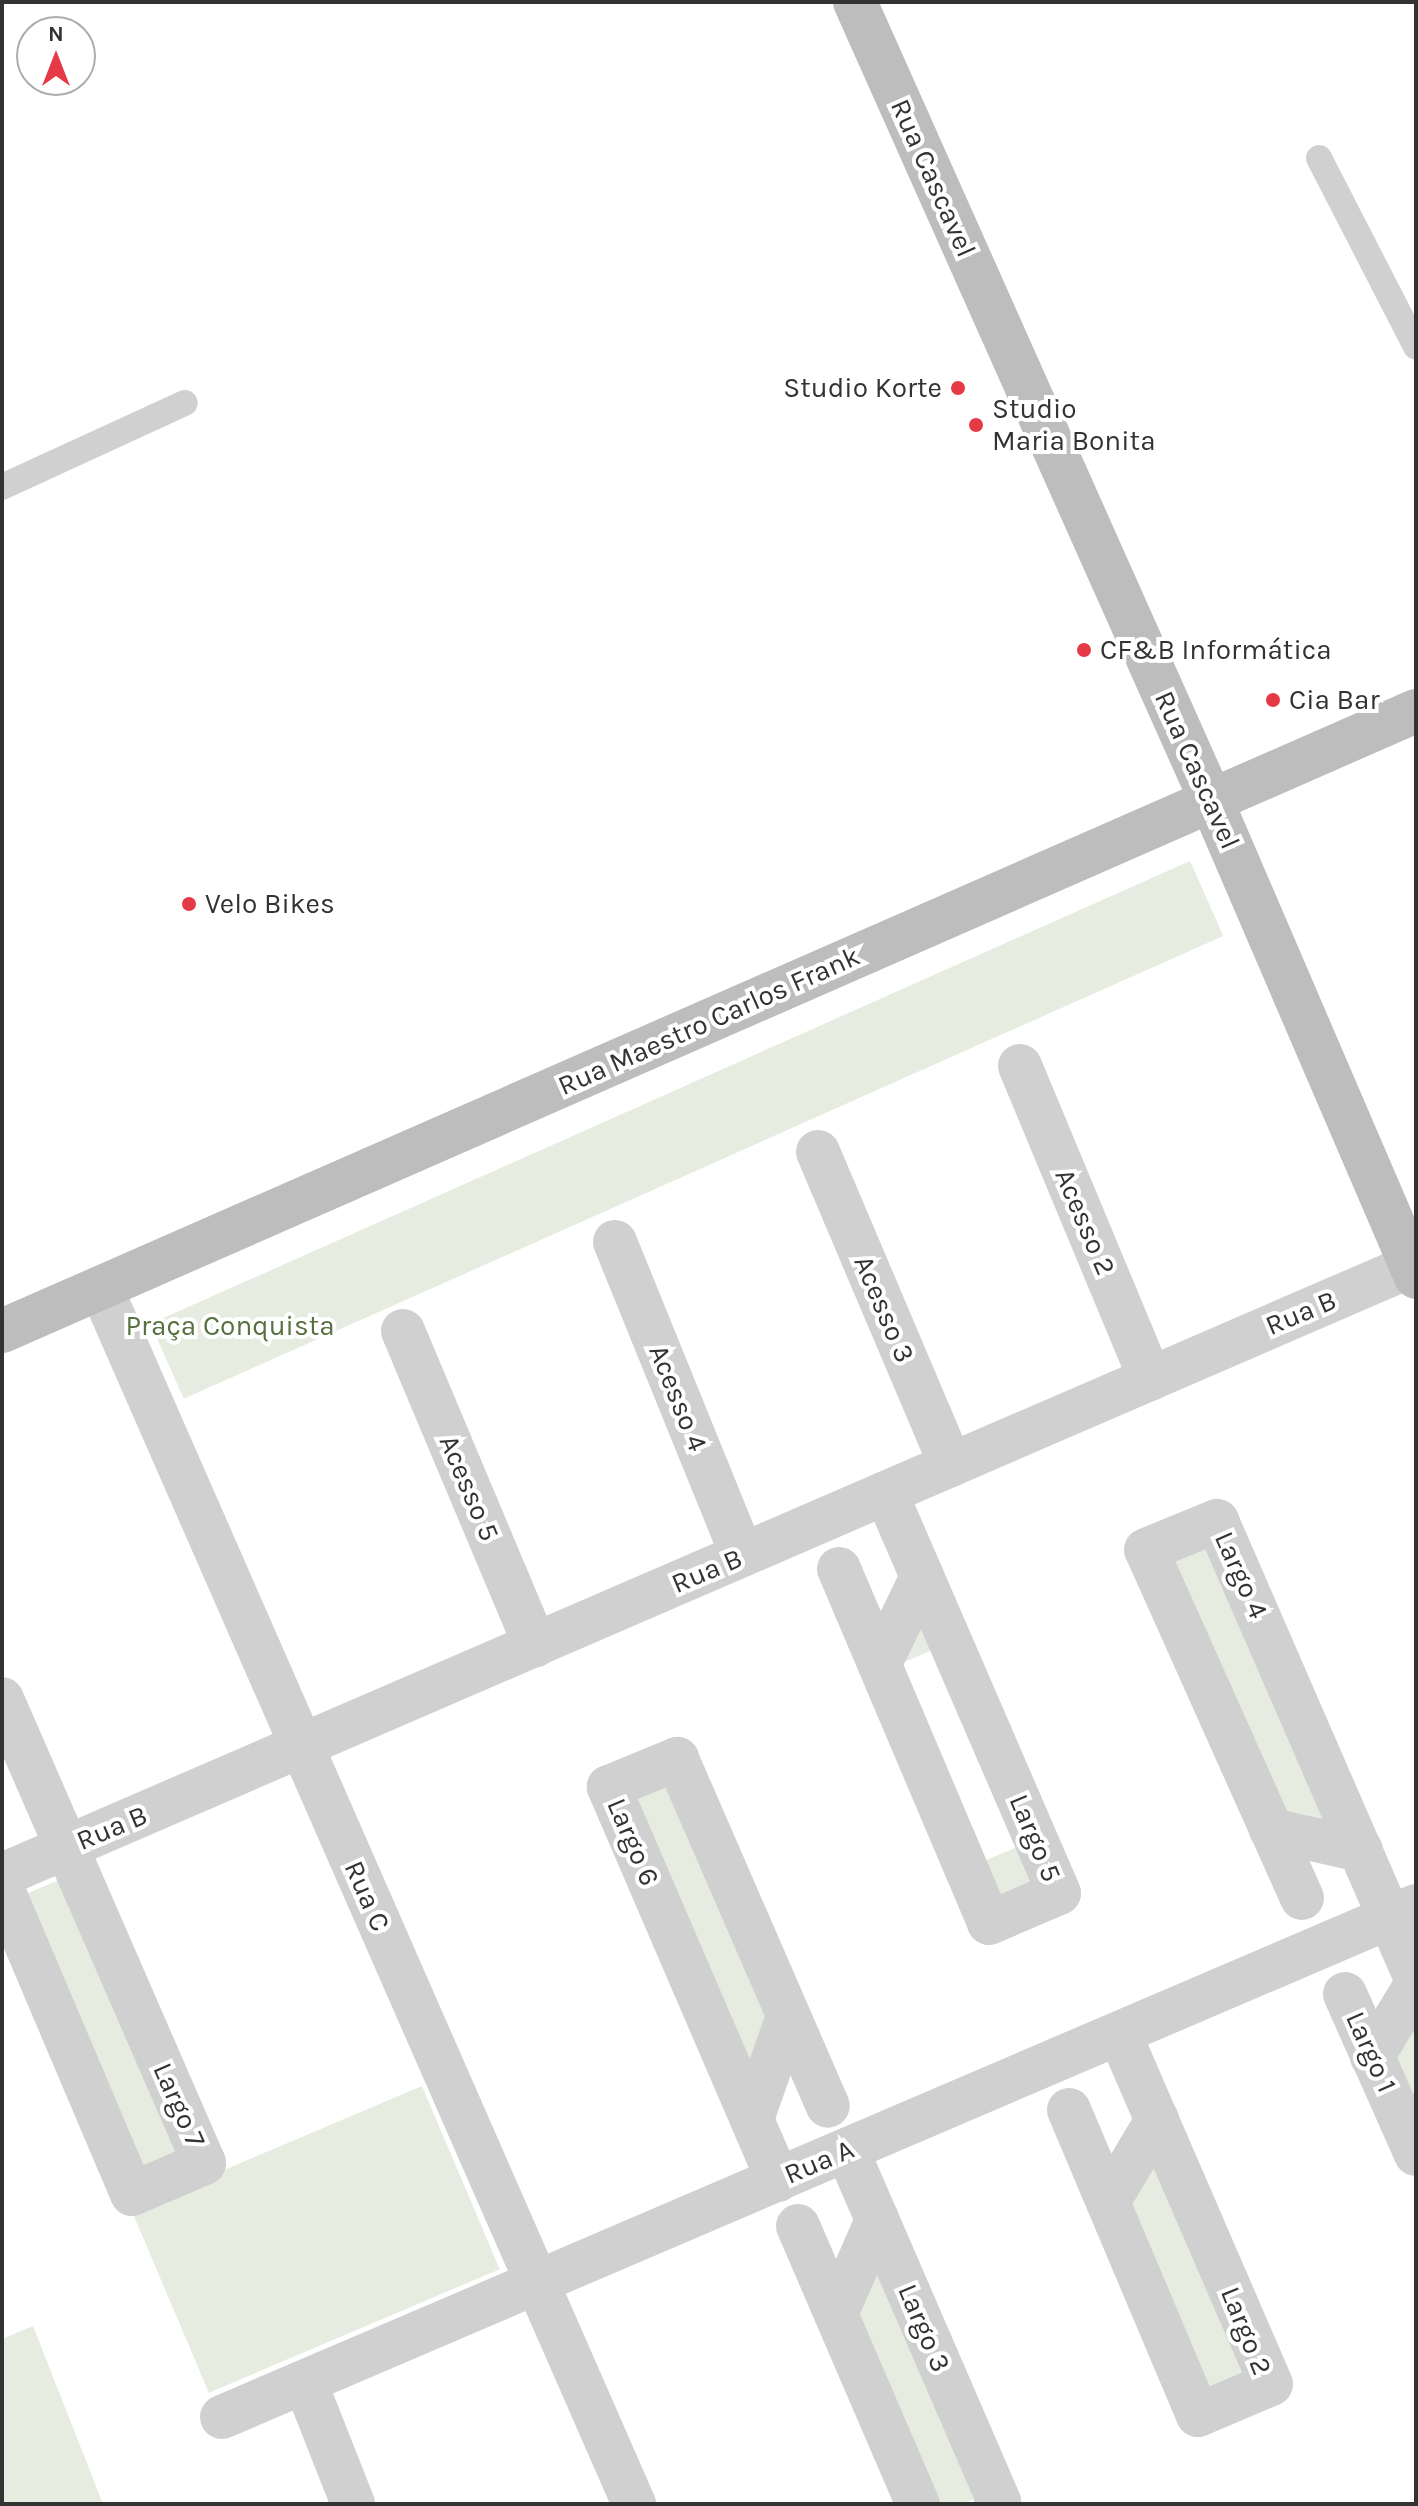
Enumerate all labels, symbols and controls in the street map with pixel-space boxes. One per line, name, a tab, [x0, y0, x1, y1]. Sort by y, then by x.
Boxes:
north arrow	[16, 16, 96, 96]
text: N	[48, 21, 64, 47]
street label: Rua Cascavel	[883, 94, 983, 262]
place label: Studio Korte	[783, 371, 942, 405]
marker: Studio Korte	[949, 379, 967, 397]
place label: Studio Maria Bonita	[992, 392, 1156, 458]
marker: Studio Maria Bonita	[967, 416, 985, 434]
place label: CF&B Informática	[1100, 633, 1332, 667]
marker: CF&B Informática	[1075, 641, 1093, 659]
place label: Cia Bar	[1289, 683, 1380, 717]
street label: Rua Cascavel	[1147, 686, 1247, 854]
marker: Cia Bar	[1264, 691, 1282, 709]
place label: Velo Bikes	[205, 887, 335, 921]
marker: Velo Bikes	[180, 895, 198, 913]
street label: Rua Maestro Carlos Frank	[553, 939, 865, 1103]
street label: Acesso 2	[1048, 1164, 1122, 1280]
street label: Acesso 3	[846, 1251, 922, 1367]
street label: Rua B	[1261, 1283, 1341, 1343]
park label: Praça Conquista	[125, 1309, 335, 1343]
street label: Acesso 4	[641, 1340, 715, 1456]
street label: Acesso 5	[432, 1430, 506, 1546]
street label: Largo 4	[1207, 1526, 1275, 1624]
street label: Rua B	[667, 1541, 747, 1601]
street label: Largo 5	[1002, 1789, 1068, 1887]
street label: Largo 6	[600, 1793, 666, 1891]
street label: Rua B	[72, 1798, 152, 1858]
street label: Rua C	[337, 1856, 397, 1936]
street label: Largo 1	[1338, 2006, 1404, 2098]
street label: Largo 7	[146, 2057, 212, 2153]
street label: Rua A	[779, 2132, 859, 2192]
street label: Largo 3	[890, 2279, 958, 2377]
street label: Largo 2	[1213, 2282, 1279, 2380]

